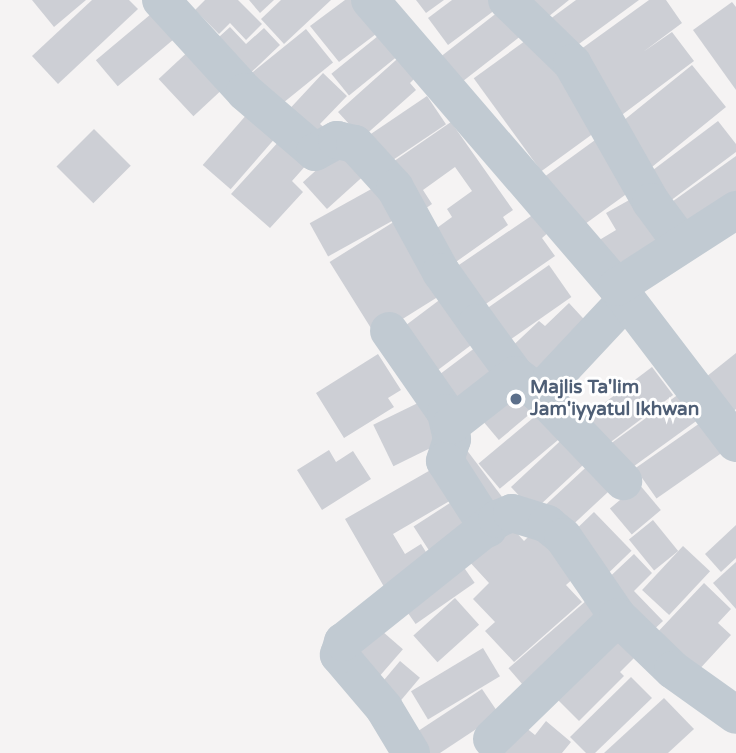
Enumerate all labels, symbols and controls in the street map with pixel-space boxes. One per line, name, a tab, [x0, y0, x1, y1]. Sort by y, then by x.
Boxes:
place label: Majlis Ta'lim Jam'iyyatul Ikhwan	[530, 377, 699, 421]
marker: Majlis Ta'lim Jam'iyyatul Ikhwan	[508, 391, 524, 407]

